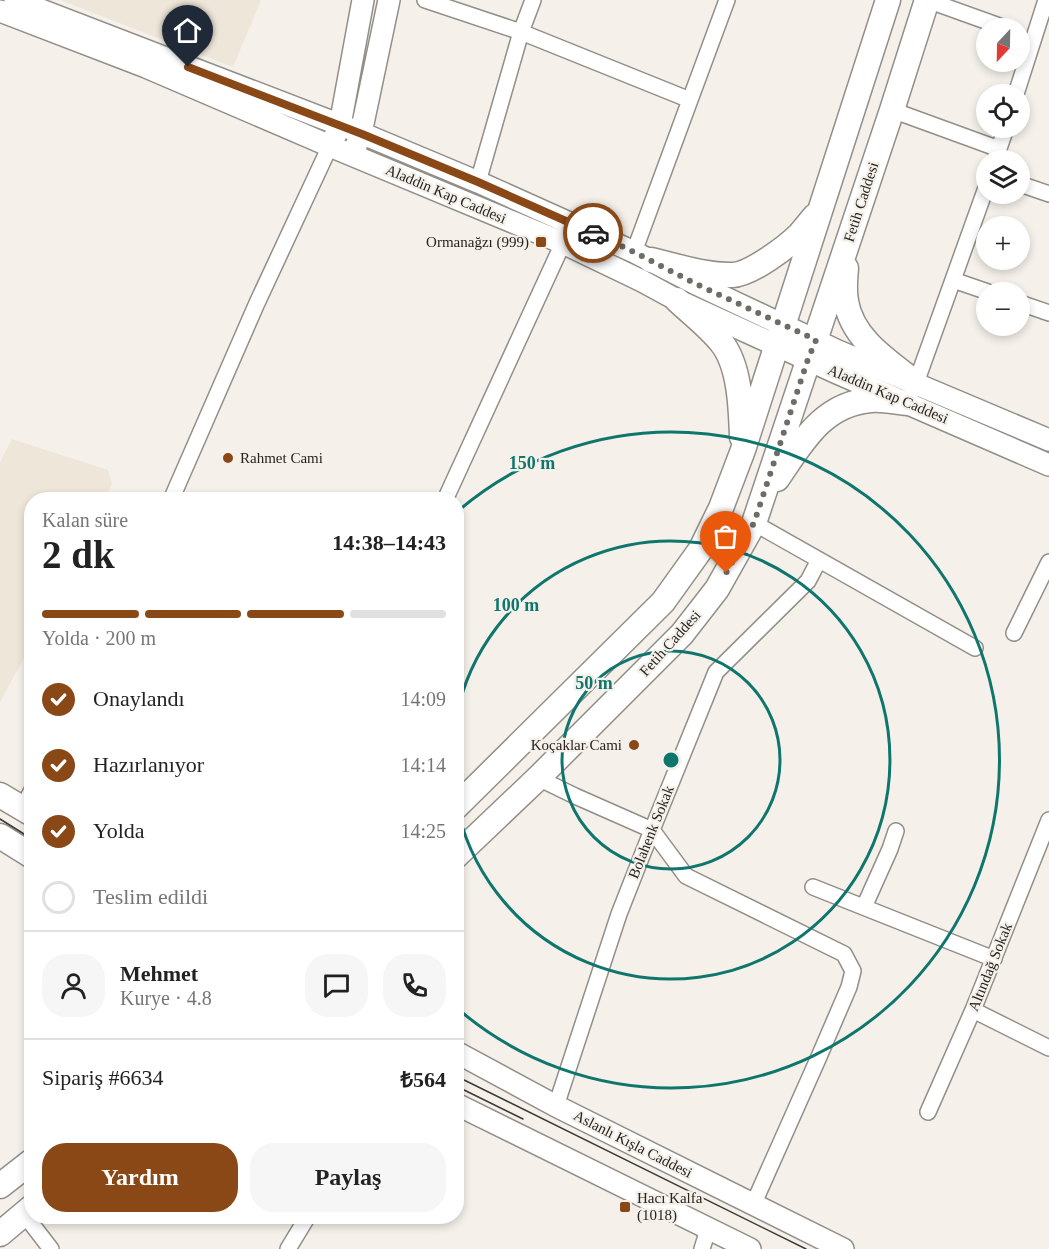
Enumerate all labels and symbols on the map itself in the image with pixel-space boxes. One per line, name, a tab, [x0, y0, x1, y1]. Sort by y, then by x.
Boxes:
pin	[162, 5, 213, 67]
north arrow	[976, 18, 1030, 72]
street label: Fetih Caddesi	[841, 160, 881, 244]
street label: Aladdin Kap Caddesi	[383, 161, 509, 227]
courier	[563, 203, 623, 263]
place label: Ormanağzı (999)	[426, 234, 529, 251]
marker: Ormanağzı (999)	[534, 235, 548, 249]
street label: Aladdin Kap Caddesi	[825, 361, 951, 427]
place label: Rahmet Cami	[240, 450, 323, 466]
marker: Rahmet Cami	[221, 451, 235, 465]
text: 150 m	[509, 453, 555, 473]
pin	[700, 511, 751, 573]
text: 100 m	[493, 595, 539, 615]
street label: Fetih Caddesi	[636, 607, 704, 679]
text: 50 m	[575, 673, 613, 693]
place label: Koçaklar Cami	[531, 737, 622, 753]
marker: Koçaklar Cami	[627, 738, 641, 752]
centre of rings	[661, 750, 681, 770]
street label: Bolahenk Sokak	[625, 783, 677, 881]
street label: Altındağ Sokak	[965, 920, 1015, 1013]
street label: Aslanlı Kışla Caddesi	[571, 1107, 695, 1181]
place label: Hacı Kalfa (1018)	[637, 1190, 703, 1224]
marker: Hacı Kalfa (1018)	[618, 1200, 632, 1214]

